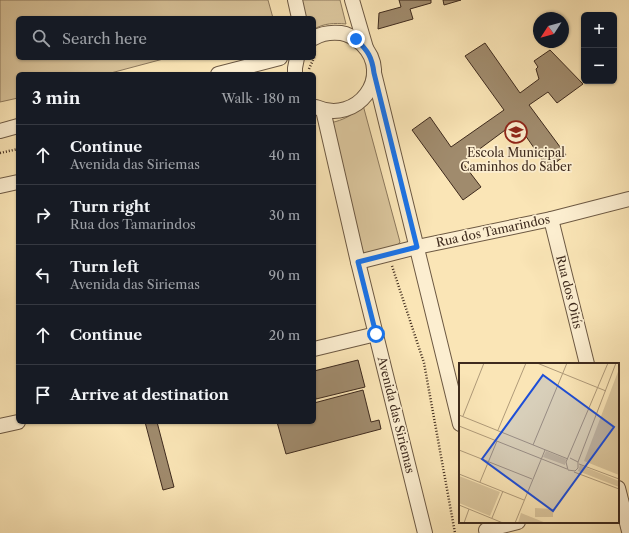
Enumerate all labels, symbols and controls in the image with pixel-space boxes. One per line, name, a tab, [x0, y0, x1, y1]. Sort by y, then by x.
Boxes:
north arrow	[533, 12, 569, 48]
map controls	[581, 12, 617, 84]
button: +	[581, 12, 617, 48]
search box	[16, 16, 316, 60]
icon: search	[30, 27, 52, 49]
text: Search here	[62, 29, 147, 48]
route end	[347, 30, 365, 48]
button: −	[581, 48, 617, 84]
text: 3 min	[32, 88, 81, 108]
text: Walk · 180 m	[221, 90, 300, 106]
school or university icon: Escola Municipal Caminhos do Saber	[503, 119, 529, 145]
text: Continue	[70, 137, 142, 156]
icon: ahead	[32, 144, 54, 166]
place label: Escola Municipal Caminhos do Saber	[460, 145, 572, 174]
text: 40 m	[269, 147, 300, 163]
text: Avenida das Siriemas	[70, 156, 200, 172]
text: Turn right	[70, 197, 150, 216]
icon: right	[32, 204, 54, 226]
text: 30 m	[269, 207, 300, 223]
street label: Rua dos Tamarindos	[435, 211, 551, 250]
text: Rua dos Tamarindos	[70, 216, 196, 232]
street label: Rua dos Oitís	[553, 253, 586, 330]
text: Turn left	[70, 257, 139, 276]
icon: left	[32, 264, 54, 286]
text: 90 m	[269, 267, 300, 283]
text: Avenida das Siriemas	[70, 276, 200, 292]
icon: ahead	[32, 324, 54, 346]
text: Continue	[70, 325, 142, 344]
route start	[367, 325, 385, 343]
text: 20 m	[269, 327, 300, 343]
street label: Avenida das Siriemas	[374, 354, 418, 475]
inset map	[459, 363, 619, 523]
icon: arrive	[32, 384, 54, 406]
text: Arrive at destination	[70, 385, 229, 404]

